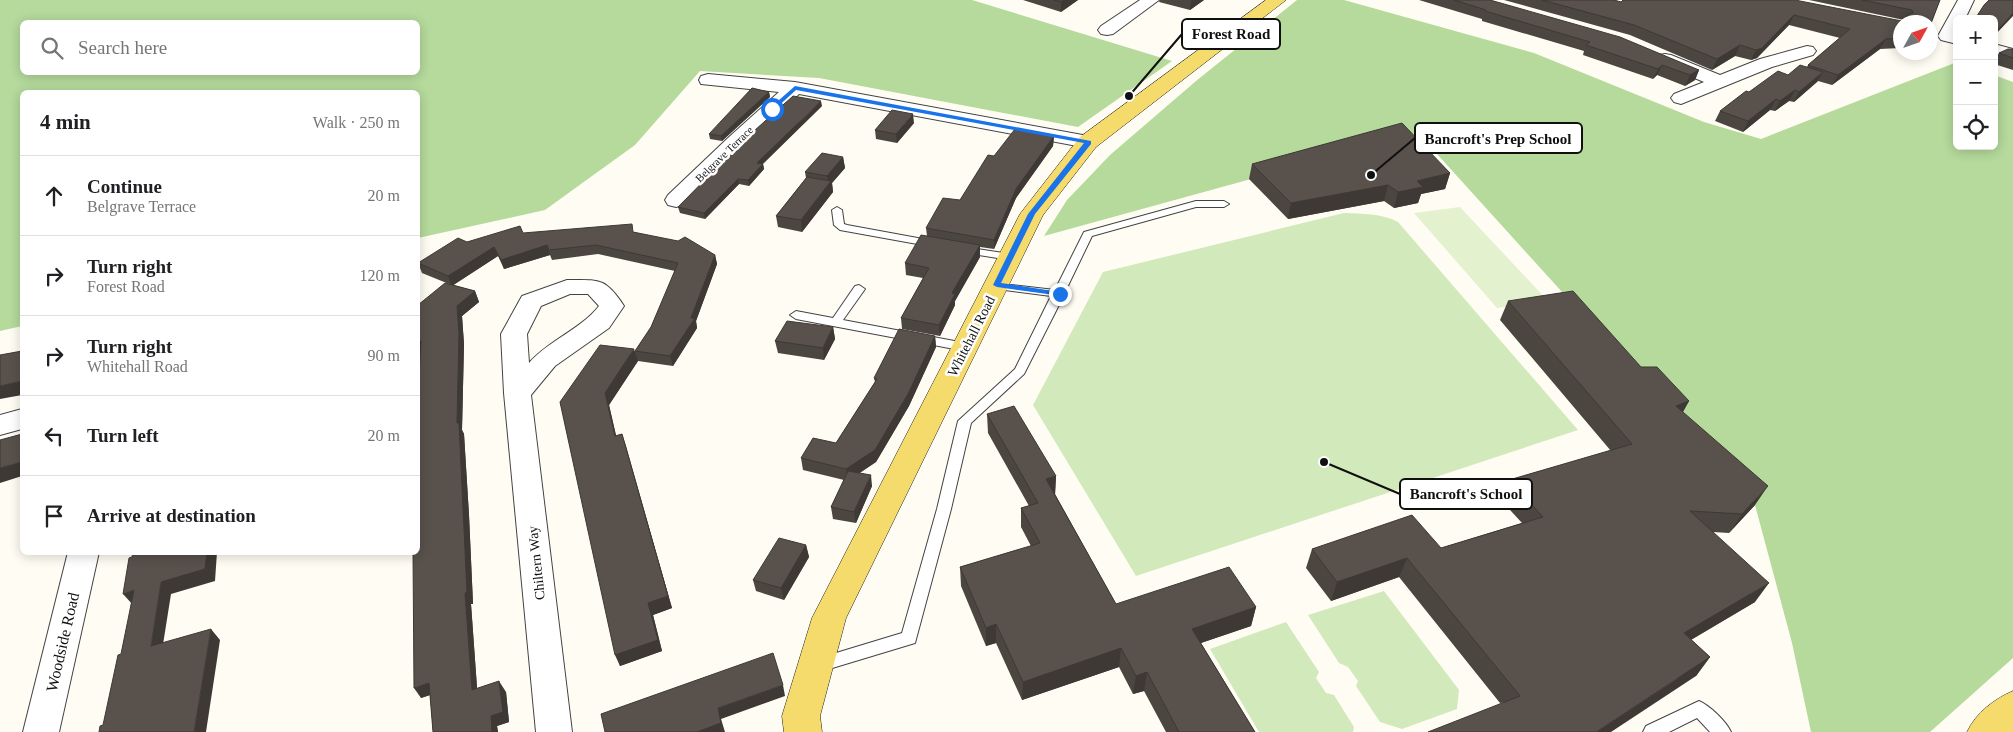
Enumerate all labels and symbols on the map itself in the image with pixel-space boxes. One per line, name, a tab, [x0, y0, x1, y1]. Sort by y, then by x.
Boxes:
north arrow	[1893, 15, 1938, 60]
callout: Forest Road	[1182, 19, 1280, 49]
text: Forest Road	[1192, 26, 1271, 42]
route start	[761, 98, 784, 121]
callout: Bancroft's Prep School	[1415, 123, 1582, 153]
street label: Belgrave Terrace	[693, 124, 755, 184]
text: Bancroft's Prep School	[1425, 131, 1571, 147]
route end	[1049, 283, 1072, 306]
street label: Whitehall Road	[945, 293, 998, 379]
callout: Bancroft's School	[1400, 479, 1532, 509]
text: Bancroft's School	[1410, 486, 1522, 502]
street label: Chiltern Way	[525, 525, 548, 601]
street label: Woodside Road	[43, 591, 82, 693]

